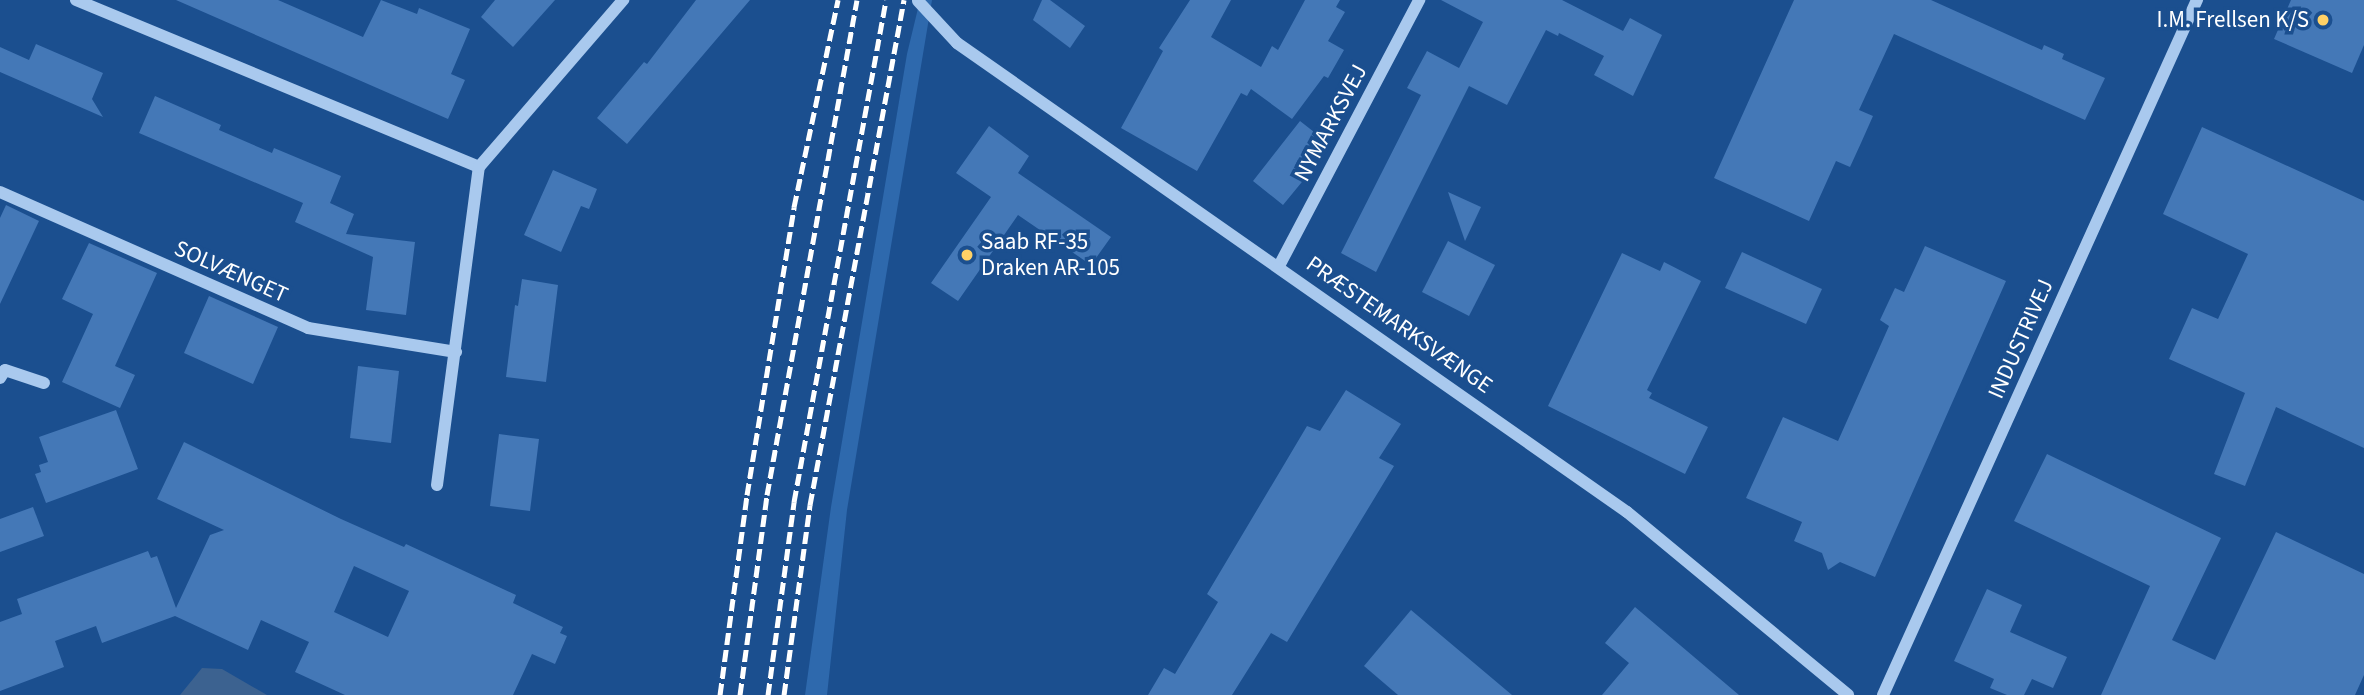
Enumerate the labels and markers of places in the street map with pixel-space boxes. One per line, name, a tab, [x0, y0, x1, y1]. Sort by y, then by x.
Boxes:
place label: I.M. Frellsen K/S	[2157, 6, 2309, 34]
marker: I.M. Frellsen K/S	[2315, 12, 2331, 28]
place label: Saab RF-35 Draken AR-105	[981, 228, 1120, 282]
marker: Saab RF-35 Draken AR-105	[959, 247, 975, 263]

